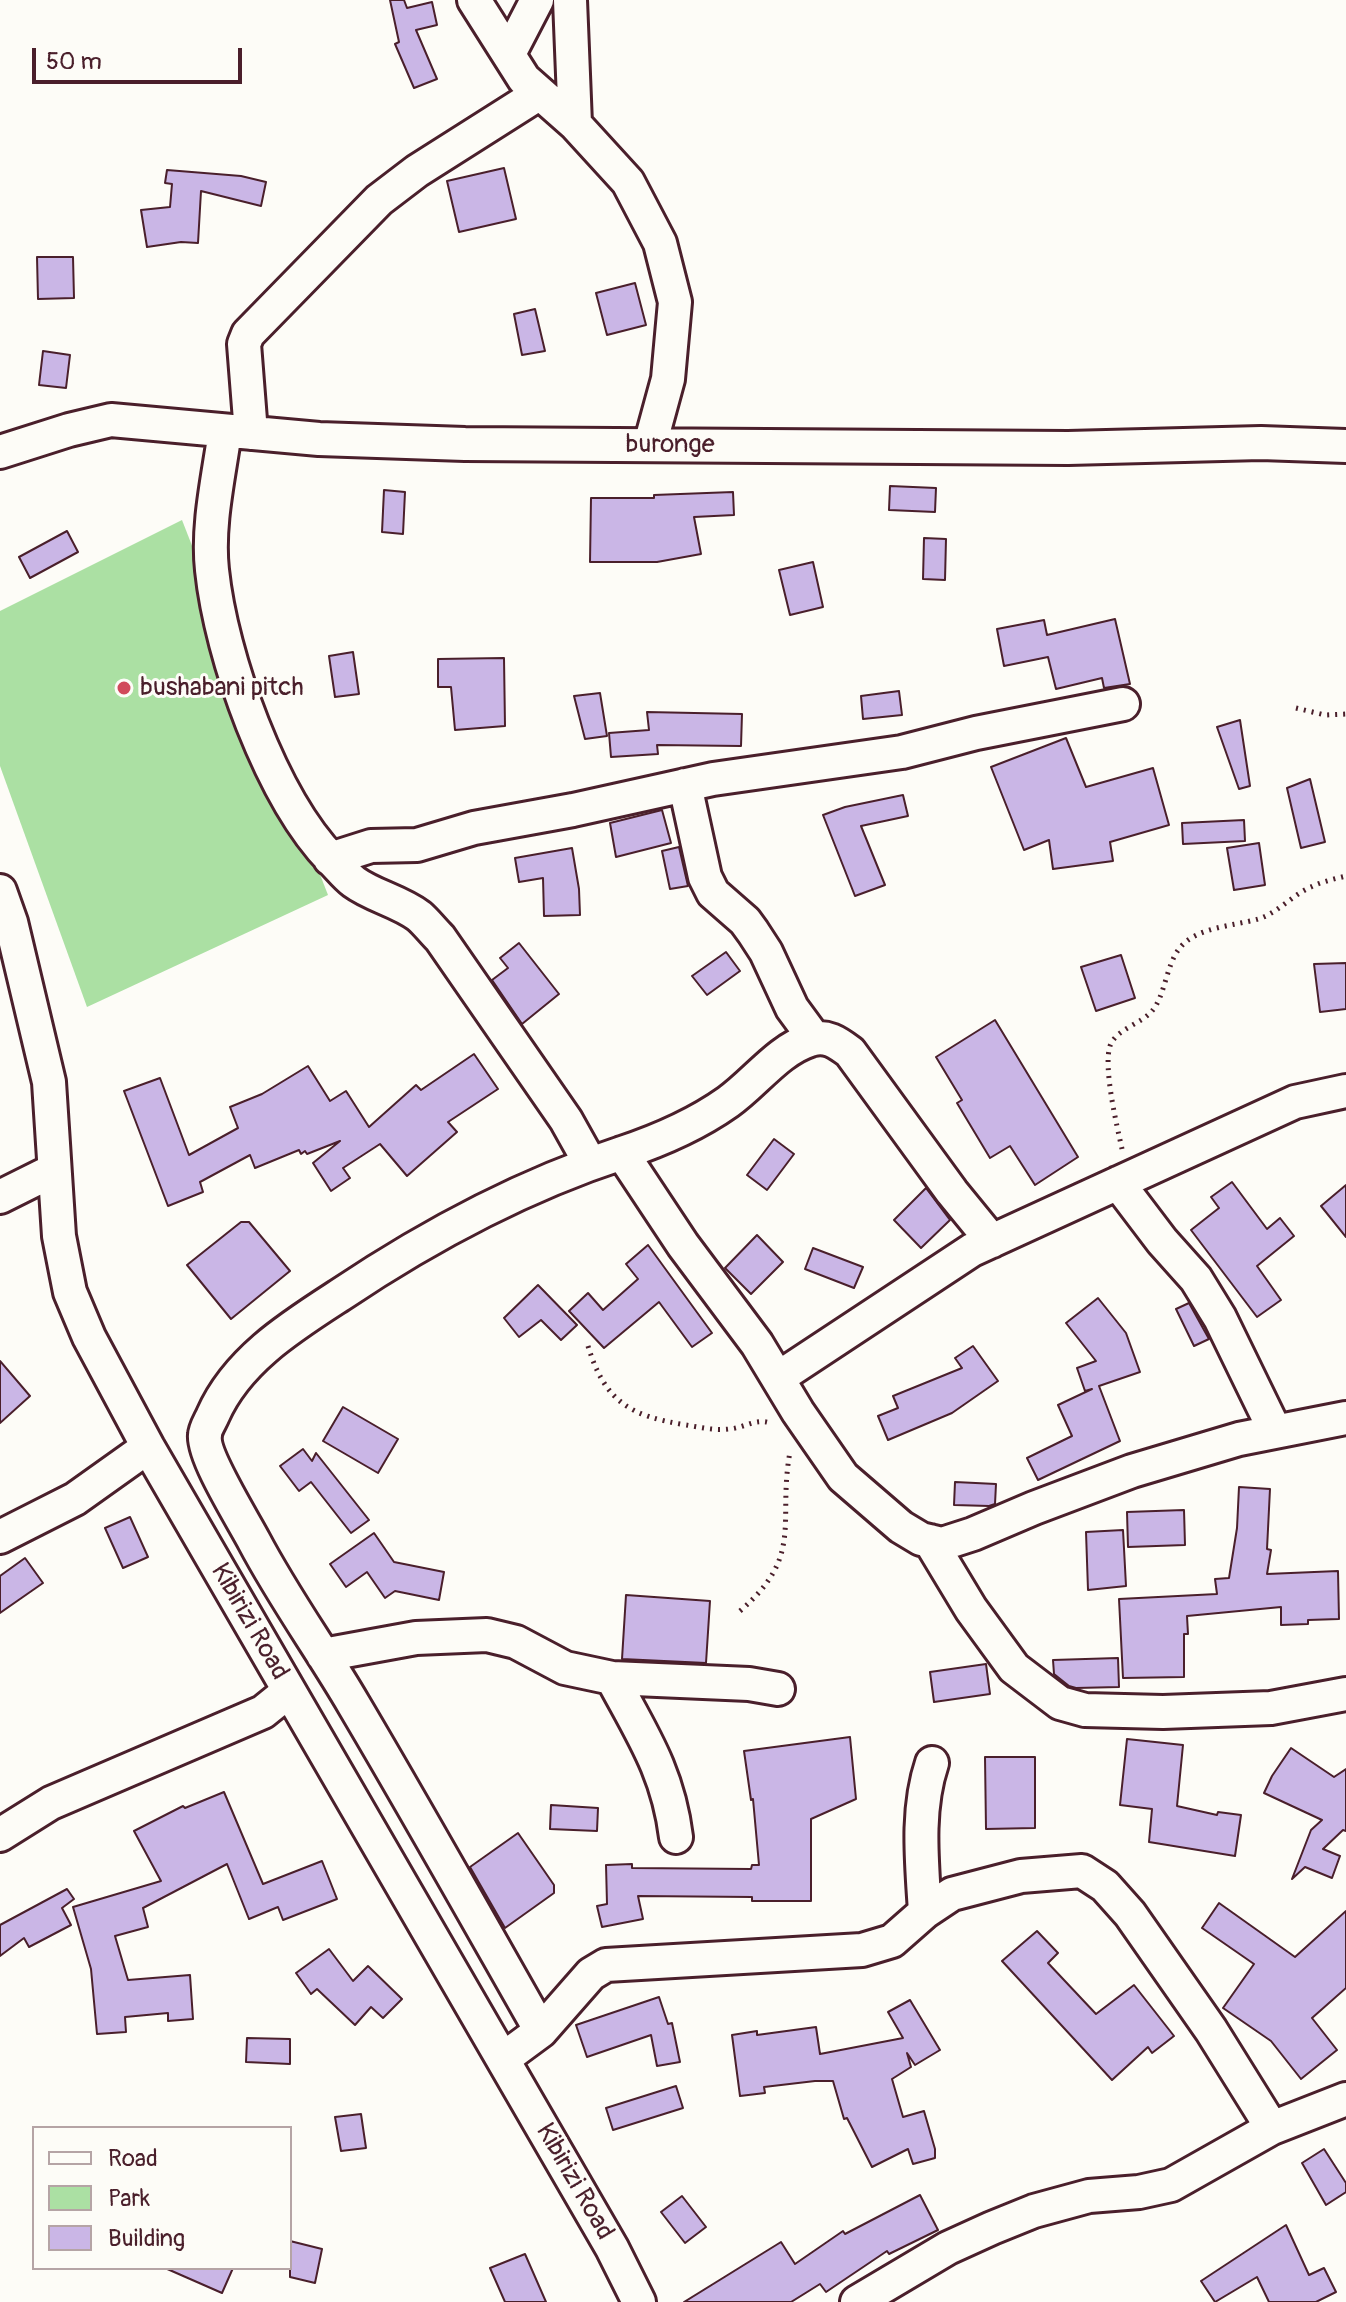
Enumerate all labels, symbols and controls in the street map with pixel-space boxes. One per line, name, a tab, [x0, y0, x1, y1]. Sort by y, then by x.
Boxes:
scale bar	[36, 32, 246, 82]
text: 50 m	[46, 47, 102, 76]
street label: buronge	[626, 429, 714, 461]
place label: bushabani pitch	[140, 672, 304, 704]
marker: bushabani pitch	[115, 679, 133, 697]
street label: Kibirizi Road	[203, 1558, 295, 1686]
street label: Kibirizi Road	[528, 2118, 620, 2246]
legend	[32, 2126, 292, 2270]
text: Road	[108, 2144, 158, 2173]
text: Park	[108, 2184, 150, 2213]
text: Building	[108, 2224, 185, 2253]

